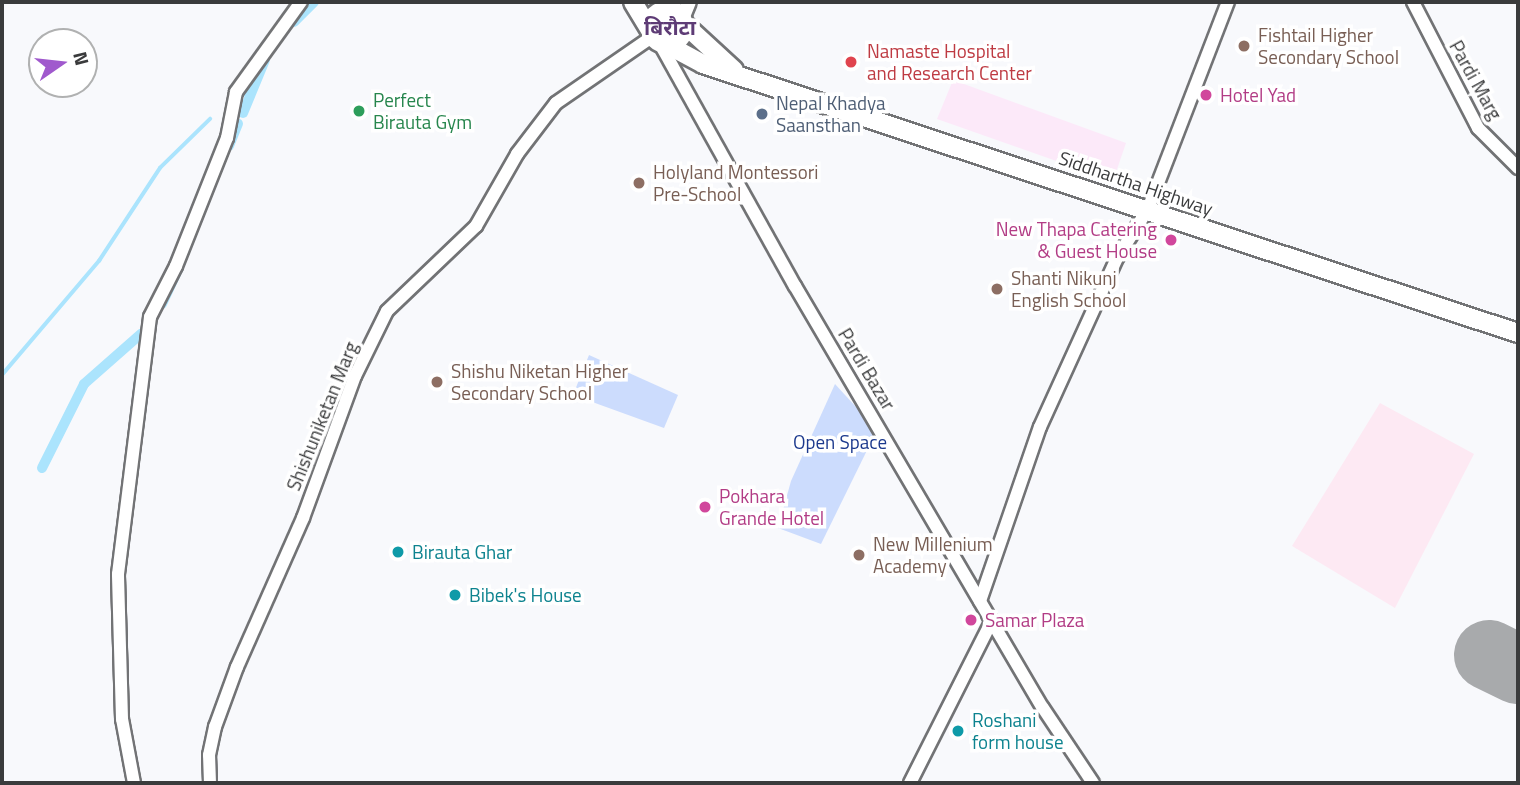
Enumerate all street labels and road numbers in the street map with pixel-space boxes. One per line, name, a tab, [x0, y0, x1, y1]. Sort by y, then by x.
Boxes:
street label: Pardi Marg	[1445, 36, 1507, 124]
street label: Siddhartha Highway	[1056, 146, 1216, 220]
street label: Pardi Bazar	[834, 324, 900, 414]
street label: Shishuniketan Marg	[282, 338, 362, 494]

